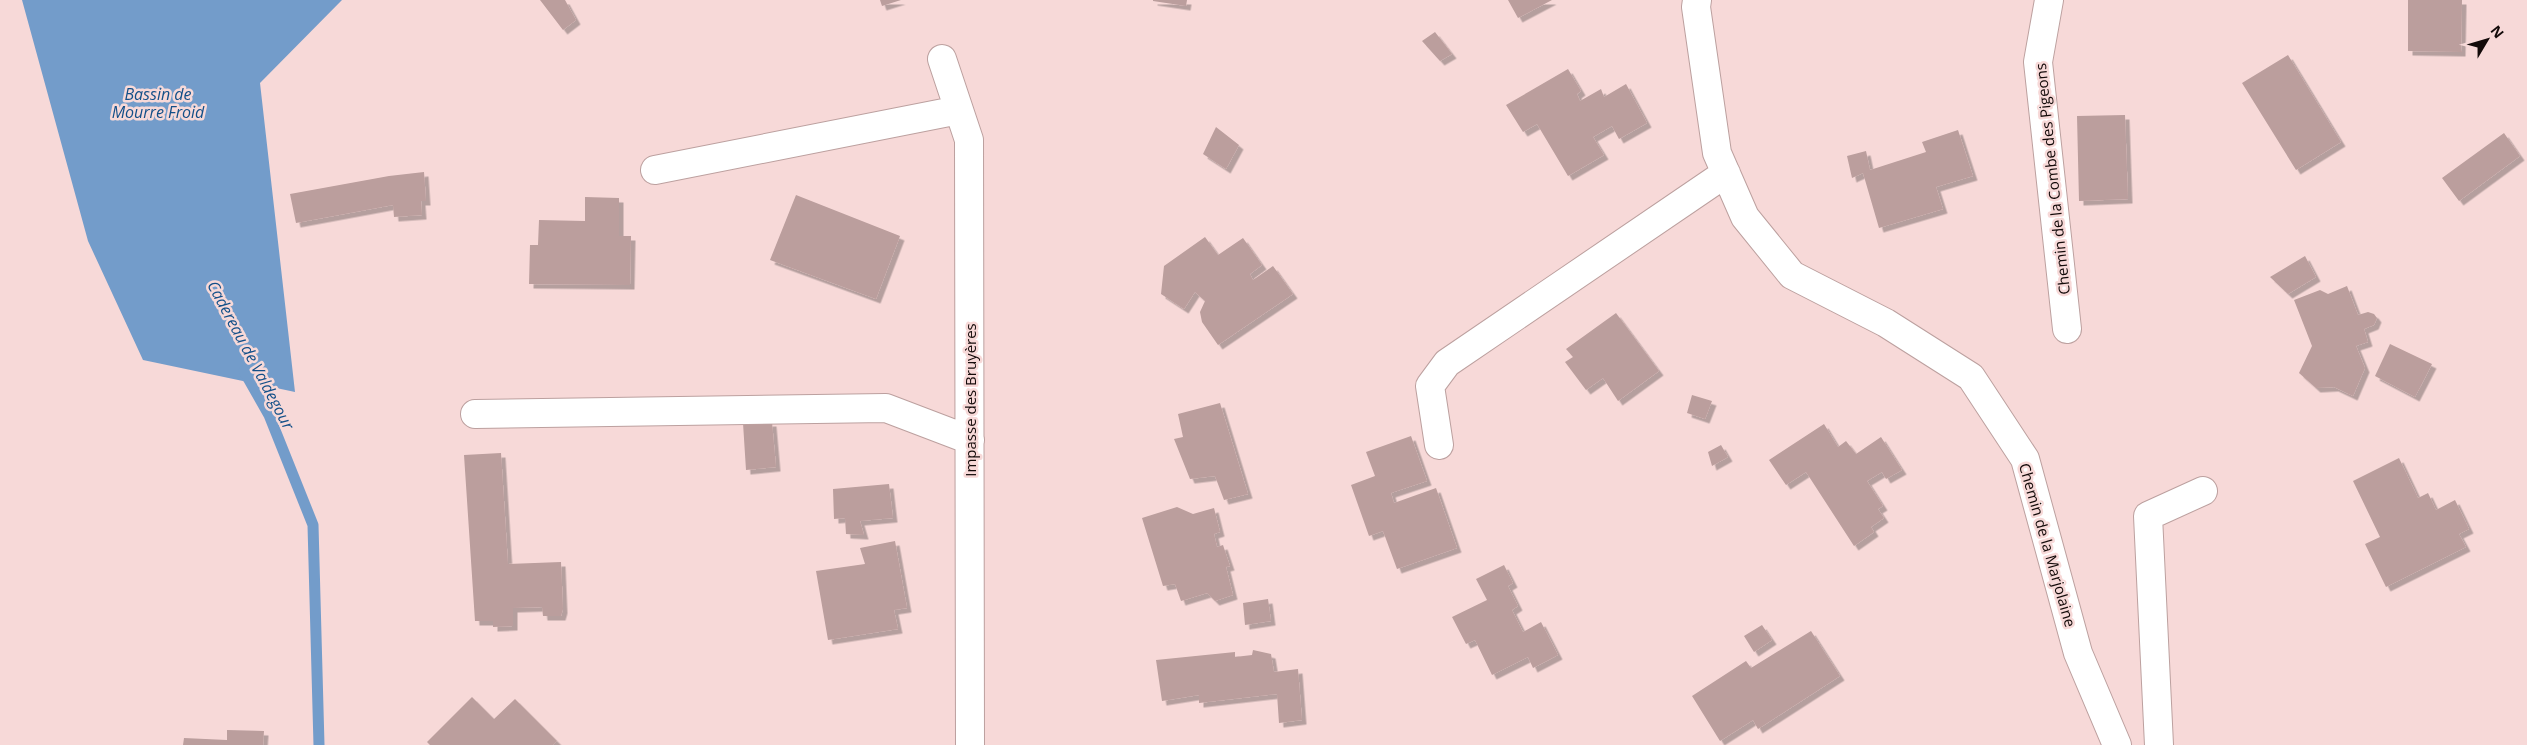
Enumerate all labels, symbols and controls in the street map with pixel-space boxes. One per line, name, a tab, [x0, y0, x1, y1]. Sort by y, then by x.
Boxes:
north arrow	[2462, 15, 2512, 65]
text: N	[2487, 21, 2509, 42]
street label: Chemin de la Combe des Pigeons	[2030, 62, 2074, 296]
water label: Bassin de Mourre Froid	[112, 83, 205, 123]
water label: Cadereau de Valdegour	[202, 277, 300, 434]
street label: Impasse des Bruyères	[960, 323, 980, 477]
street label: Chemin de la Marjolaine	[2015, 461, 2081, 629]

